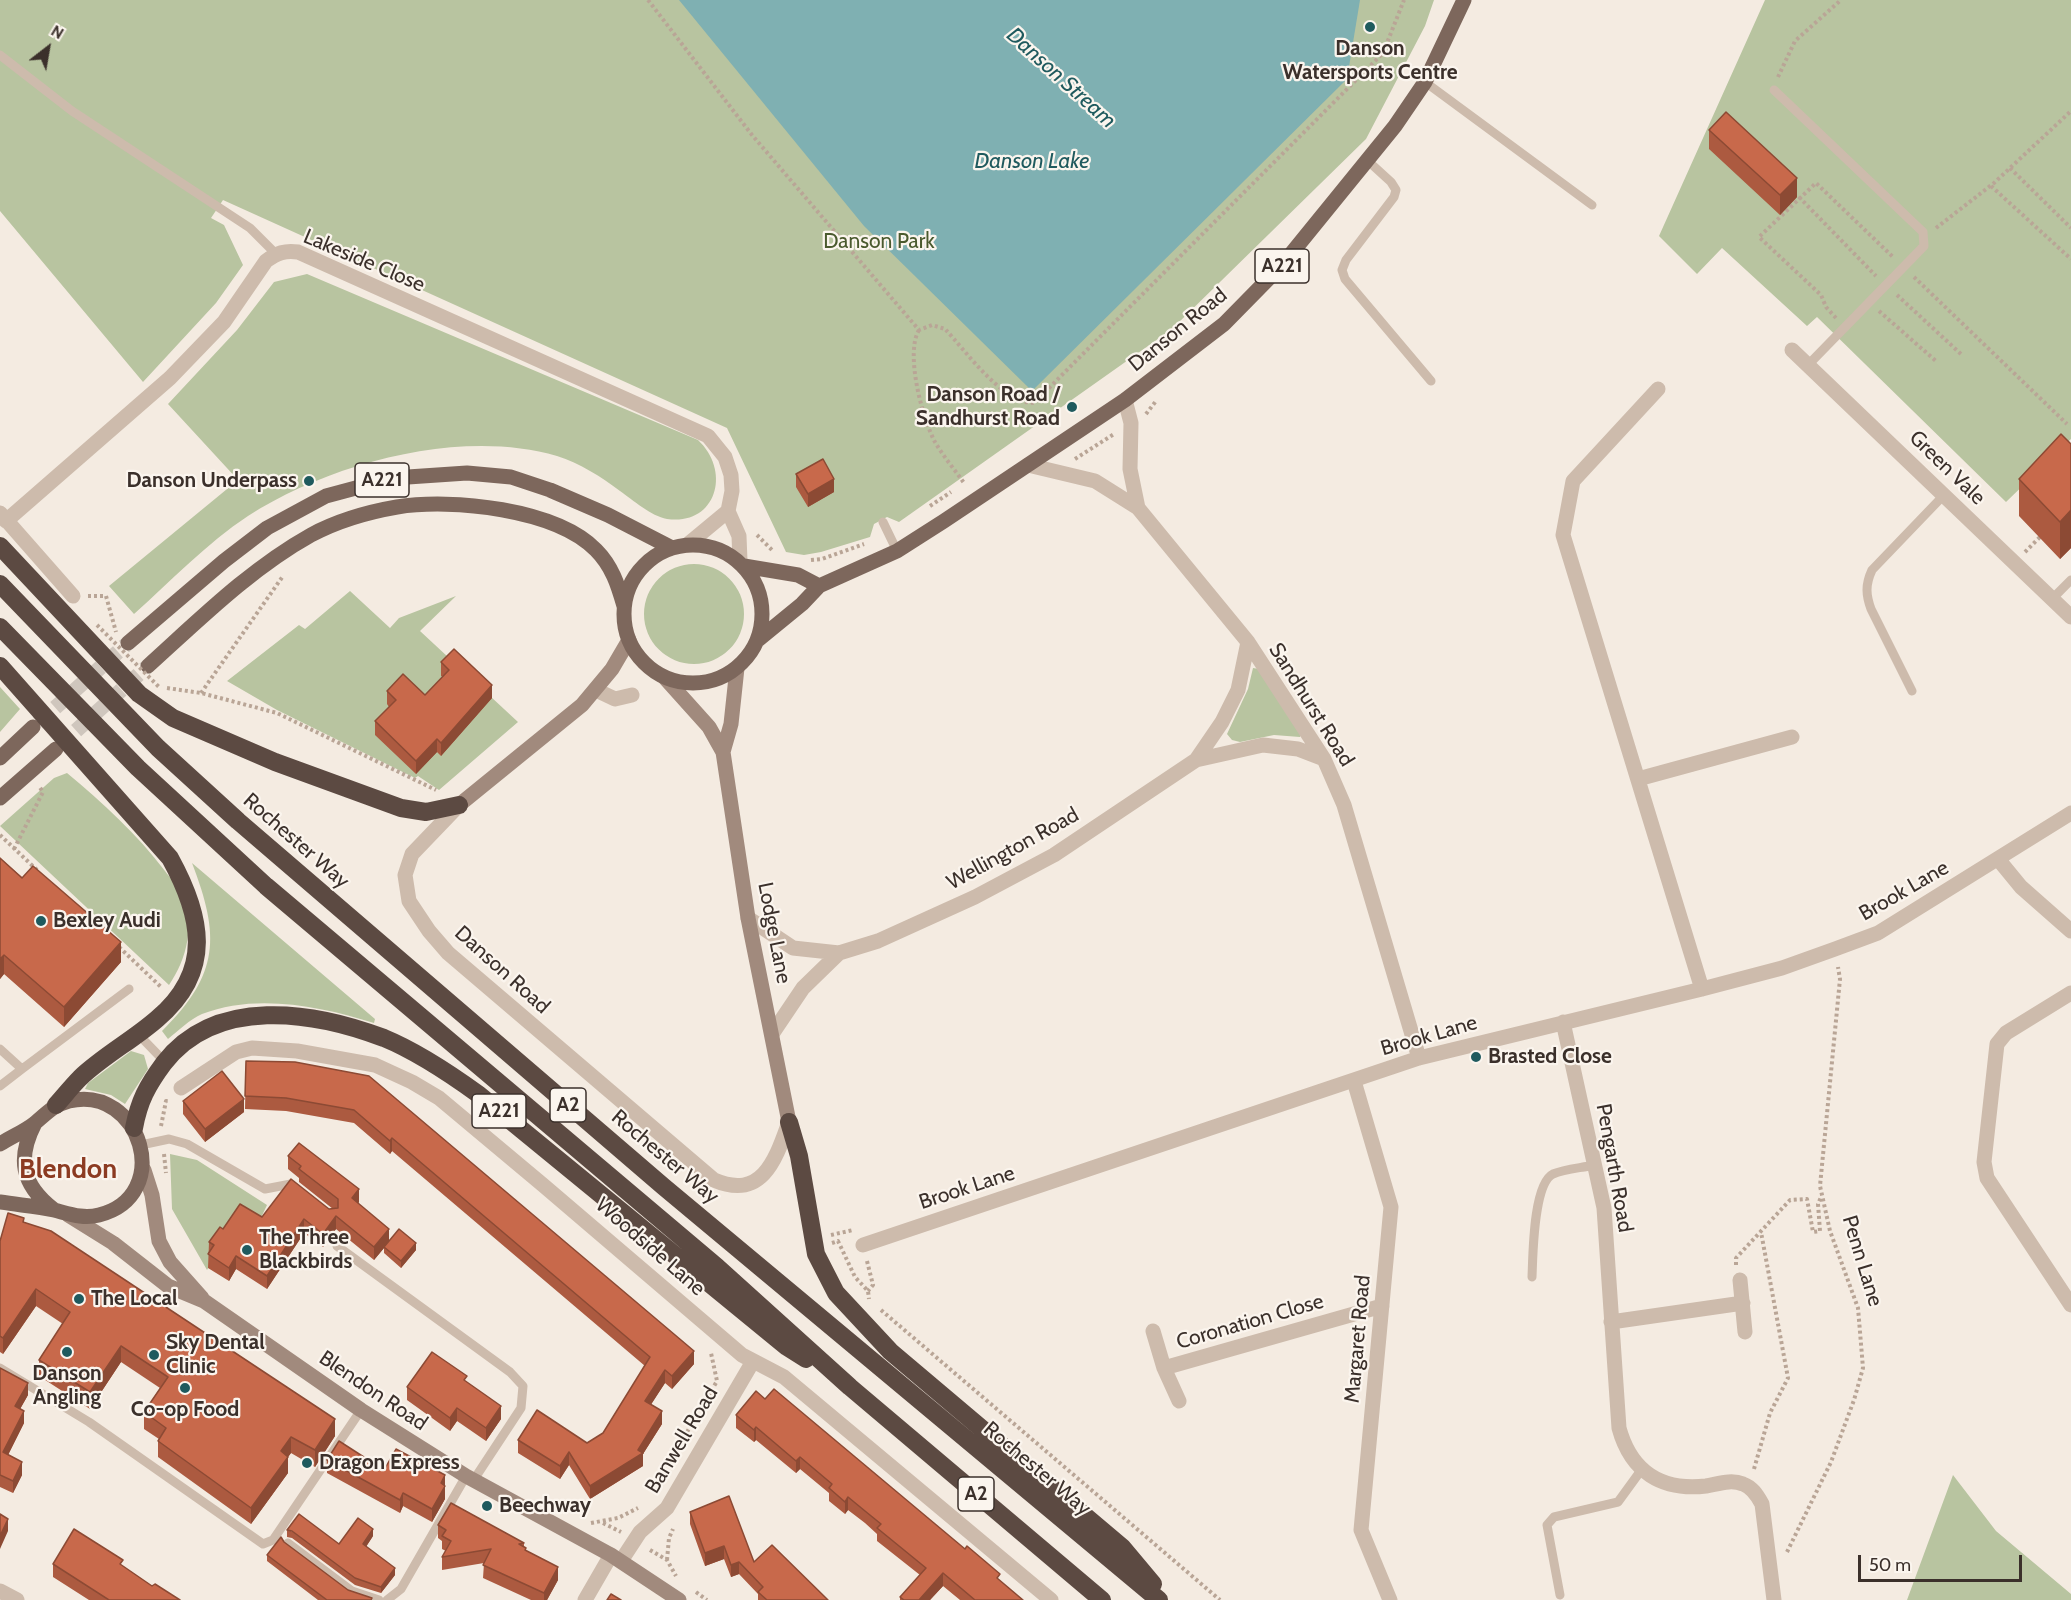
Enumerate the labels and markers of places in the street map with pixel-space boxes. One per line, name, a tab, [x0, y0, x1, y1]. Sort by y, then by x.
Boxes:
marker: Danson Watersports Centre	[1363, 20, 1377, 34]
place label: Danson Watersports Centre	[1283, 36, 1457, 86]
place label: Danson Road / Sandhurst Road	[916, 382, 1060, 432]
marker: Danson Road / Sandhurst Road	[1065, 400, 1079, 414]
place label: Danson Underpass	[127, 468, 297, 494]
marker: Danson Underpass	[302, 474, 316, 488]
place label: Bexley Audi	[53, 908, 161, 934]
marker: Bexley Audi	[34, 914, 48, 928]
place label: Brasted Close	[1488, 1044, 1612, 1070]
marker: Brasted Close	[1469, 1050, 1483, 1064]
place label: The Three Blackbirds	[259, 1225, 352, 1275]
marker: The Three Blackbirds	[240, 1243, 254, 1257]
place label: The Local	[91, 1286, 178, 1312]
marker: The Local	[72, 1292, 86, 1306]
place label: Sky Dental Clinic	[166, 1330, 265, 1380]
marker: Danson Angling	[60, 1345, 74, 1359]
marker: Sky Dental Clinic	[147, 1348, 161, 1362]
place label: Danson Angling	[32, 1361, 102, 1411]
marker: Co-op Food	[178, 1381, 192, 1395]
place label: Co-op Food	[131, 1397, 239, 1423]
place label: Dragon Express	[319, 1450, 460, 1476]
marker: Dragon Express	[300, 1456, 314, 1470]
place label: Beechway	[499, 1493, 591, 1519]
marker: Beechway	[480, 1499, 494, 1513]

